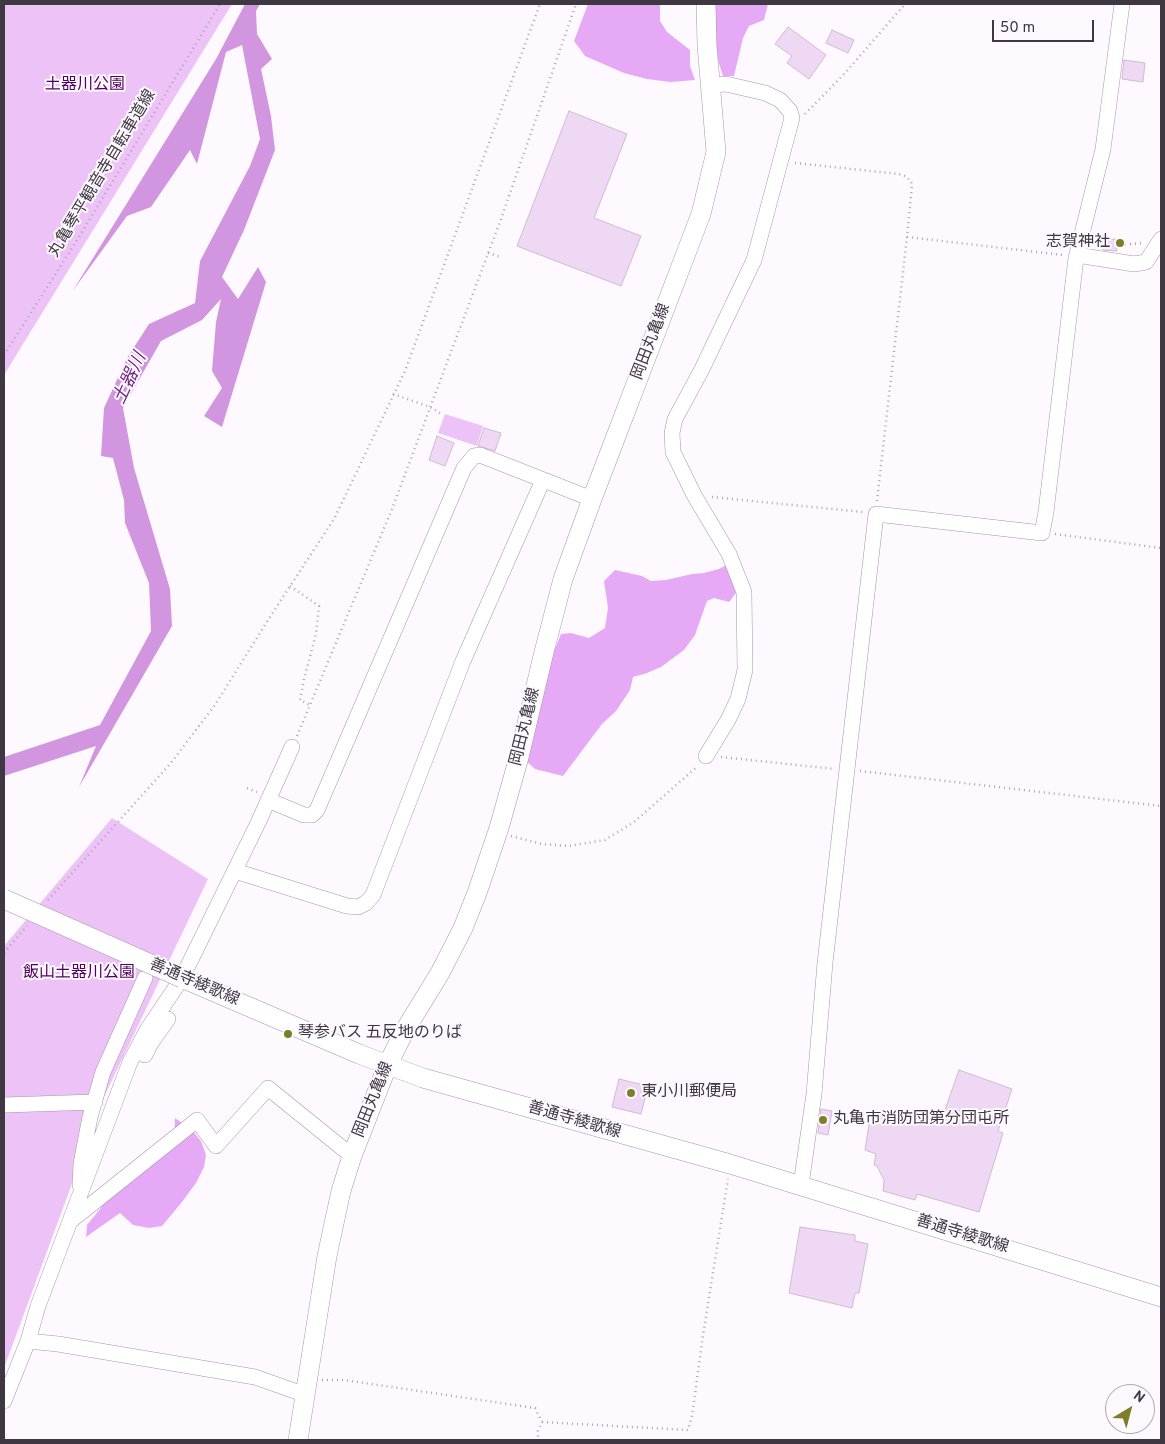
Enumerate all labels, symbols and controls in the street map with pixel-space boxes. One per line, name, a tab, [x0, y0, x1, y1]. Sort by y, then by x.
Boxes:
scale bar	[995, 10, 1098, 42]
text: 50 m	[1000, 19, 1035, 38]
park label: 土器川公園	[45, 76, 125, 96]
street label: 丸亀琴平観音寺自転車道線	[45, 87, 161, 261]
place label: 志賀神社	[1046, 233, 1110, 253]
marker: 志賀神社	[1114, 237, 1126, 249]
street label: 岡田丸亀線	[629, 301, 675, 383]
water label: 土器川	[110, 350, 152, 408]
street label: 岡田丸亀線	[507, 686, 545, 768]
street label: 善通寺綾歌線	[146, 955, 242, 1011]
park label: 飯山土器川公園	[23, 964, 135, 984]
place label: 琴参バス 五反地のりば	[298, 1024, 462, 1044]
marker: 琴参バス 五反地のりば	[282, 1028, 294, 1040]
street label: 岡田丸亀線	[350, 1059, 398, 1141]
place label: 東小川郵便局	[641, 1083, 737, 1103]
marker: 東小川郵便局	[625, 1087, 637, 1099]
street label: 善通寺綾歌線	[525, 1099, 623, 1143]
place label: 丸亀市消防団第分団屯所	[833, 1110, 1009, 1130]
marker: 丸亀市消防団第分団屯所	[817, 1114, 829, 1126]
street label: 善通寺綾歌線	[913, 1212, 1011, 1258]
north arrow	[1105, 1384, 1155, 1434]
text: N	[1130, 1388, 1148, 1407]

